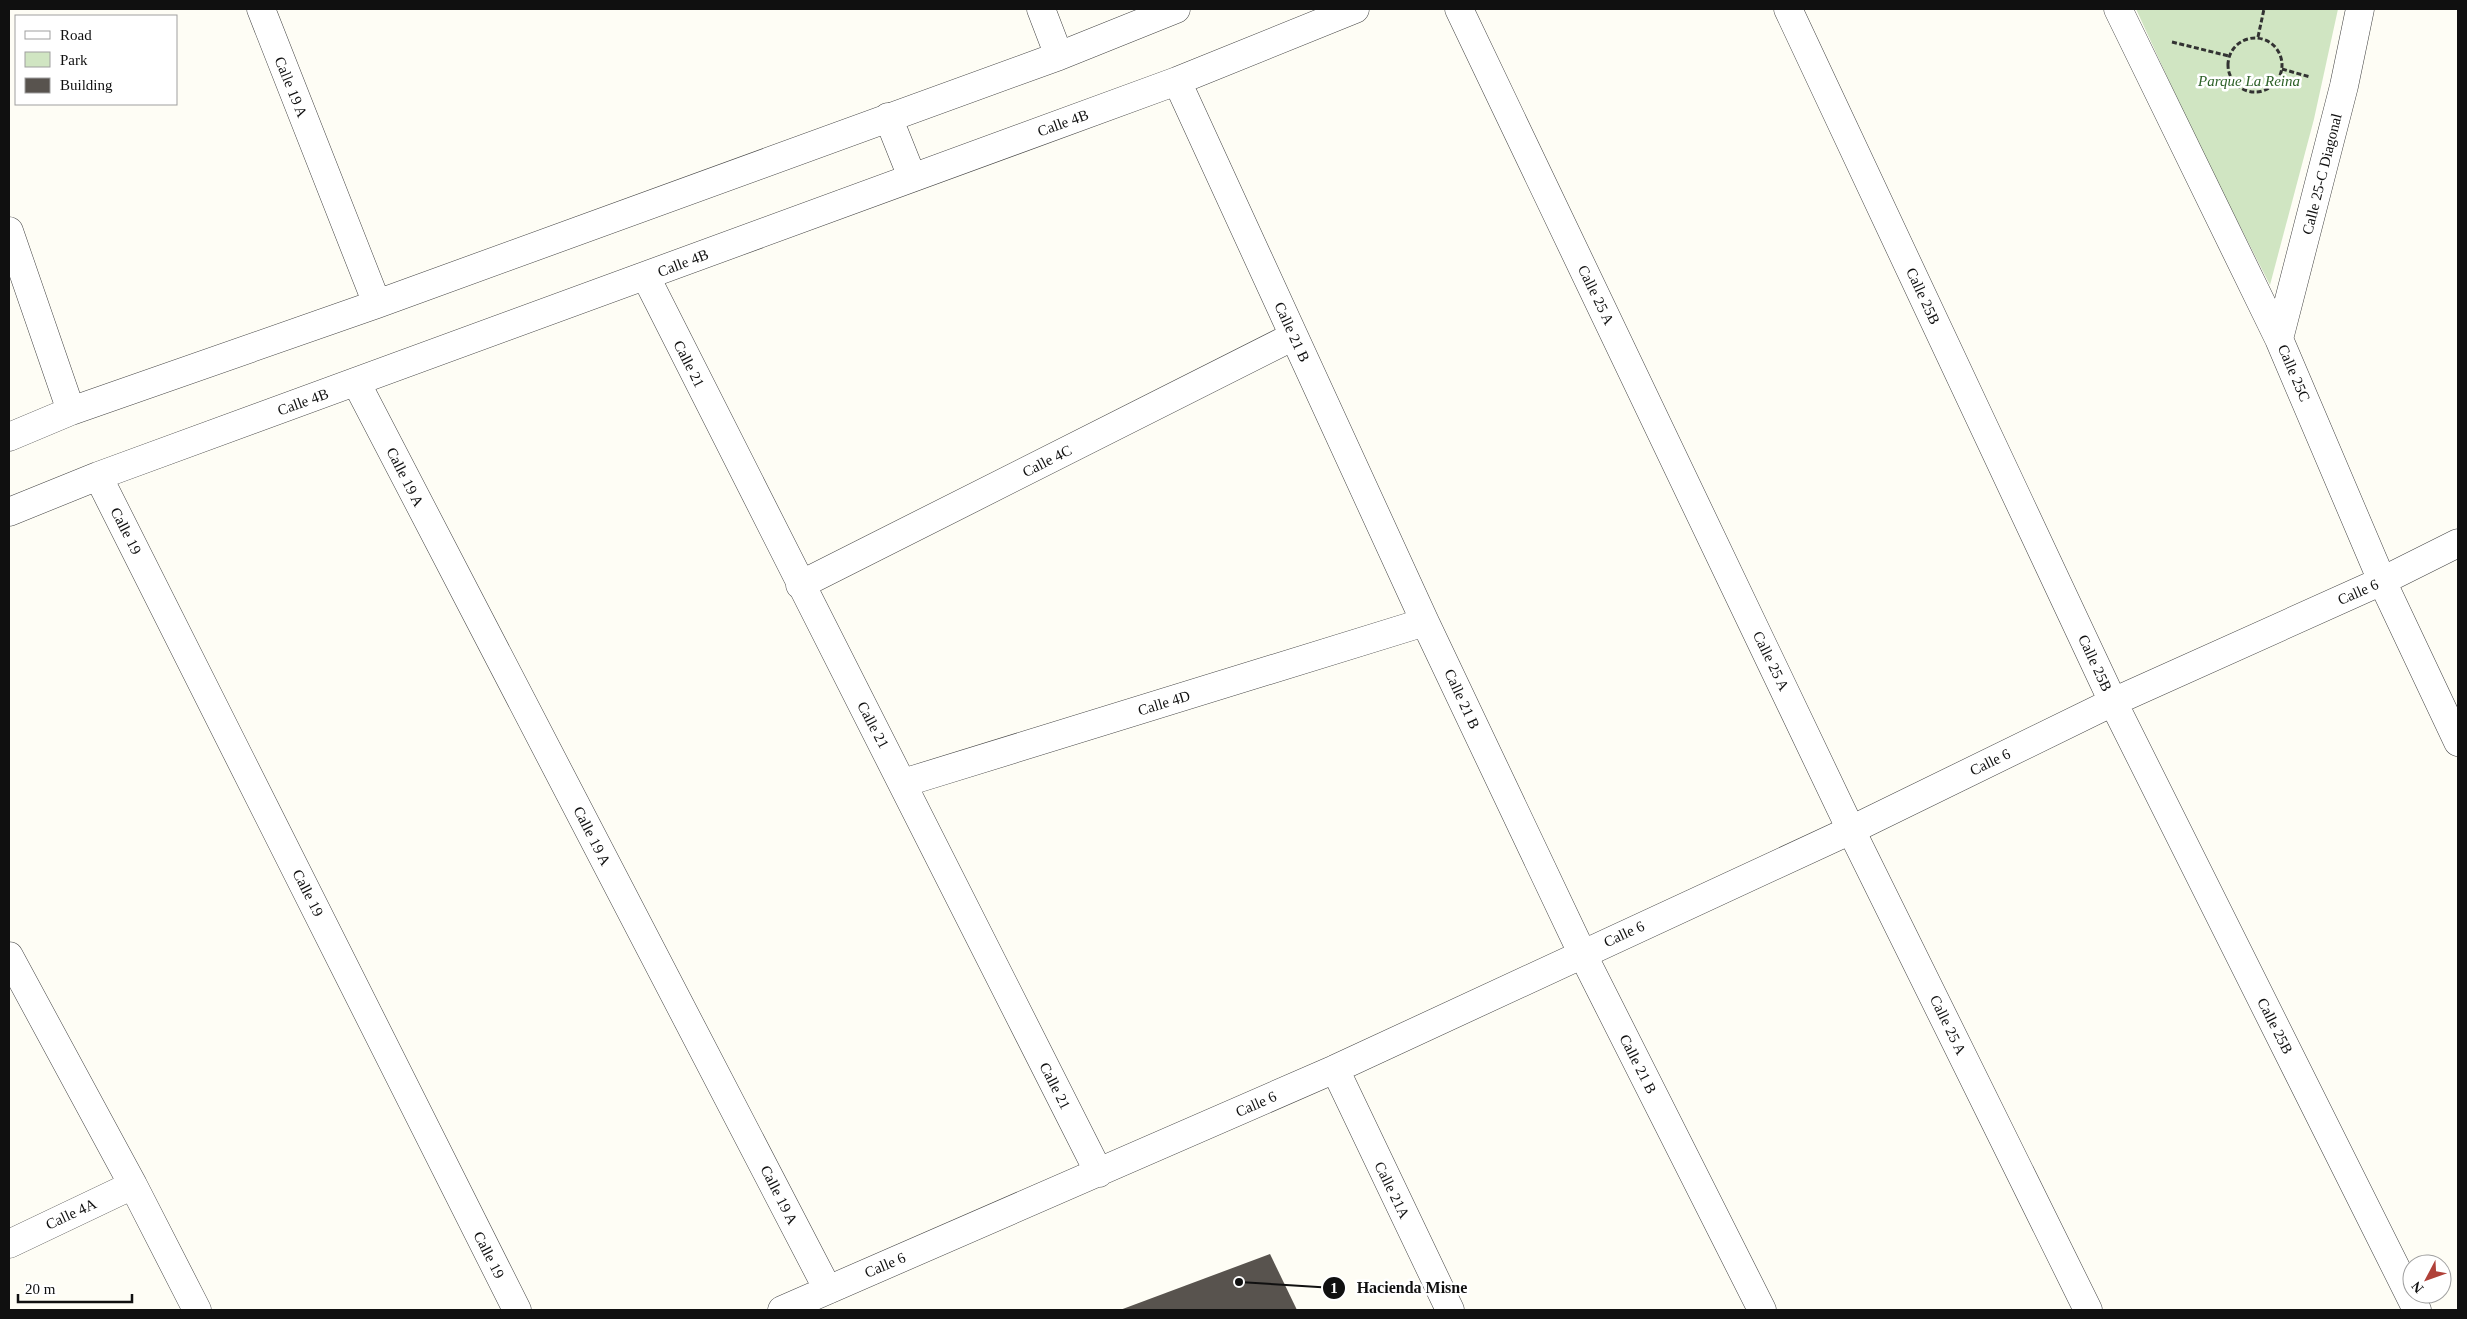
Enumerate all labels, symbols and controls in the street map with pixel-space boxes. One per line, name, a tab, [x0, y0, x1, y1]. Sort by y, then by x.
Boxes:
legend	[15, 15, 178, 105]
text: Road	[60, 27, 92, 43]
text: Park	[60, 52, 88, 68]
street label: Calle 19 A	[272, 54, 310, 120]
park label: Parque La Reina	[2197, 73, 2300, 89]
text: Building	[60, 77, 113, 93]
street label: Calle 4B	[1035, 106, 1091, 140]
street label: Calle 25-C Diagonal	[2299, 112, 2345, 236]
street label: Calle 4B	[655, 246, 711, 280]
street label: Calle 25 A	[1575, 263, 1617, 327]
street label: Calle 25B	[1903, 265, 1943, 327]
street label: Calle 21 B	[1271, 300, 1313, 364]
street label: Calle 21	[670, 338, 708, 390]
street label: Calle 25C	[2275, 342, 2313, 404]
street label: Calle 4B	[275, 385, 331, 419]
street label: Calle 4C	[1020, 442, 1074, 480]
street label: Calle 19 A	[383, 445, 427, 509]
street label: Calle 19	[107, 505, 145, 557]
street label: Calle 6	[2335, 576, 2381, 608]
street label: Calle 25 A	[1750, 629, 1792, 693]
street label: Calle 25B	[2075, 632, 2115, 694]
street label: Calle 21 B	[1441, 667, 1483, 731]
street label: Calle 4D	[1136, 687, 1192, 719]
street label: Calle 21	[854, 699, 892, 751]
street label: Calle 6	[1967, 745, 2013, 779]
street label: Calle 19 A	[570, 804, 614, 868]
street label: Calle 19	[289, 867, 327, 919]
street label: Calle 6	[1601, 917, 1647, 950]
street label: Calle 25 A	[1927, 993, 1969, 1057]
street label: Calle 25B	[2254, 995, 2296, 1057]
street label: Calle 21 B	[1616, 1032, 1660, 1096]
street label: Calle 21	[1036, 1060, 1074, 1112]
street label: Calle 6	[1233, 1088, 1279, 1120]
street label: Calle 21A	[1371, 1159, 1413, 1221]
street label: Calle 19 A	[757, 1163, 801, 1227]
street label: Calle 4A	[43, 1195, 99, 1233]
street label: Calle 19	[470, 1229, 508, 1281]
street label: Calle 6	[862, 1249, 908, 1281]
north arrow	[2402, 1254, 2452, 1304]
scale bar	[18, 1272, 131, 1304]
callout: Hacienda Misne	[1322, 1272, 1478, 1303]
text: N	[2409, 1278, 2427, 1296]
text: Hacienda Misne	[1357, 1279, 1467, 1296]
text: 1	[1330, 1280, 1338, 1296]
text: 20 m	[25, 1281, 56, 1297]

